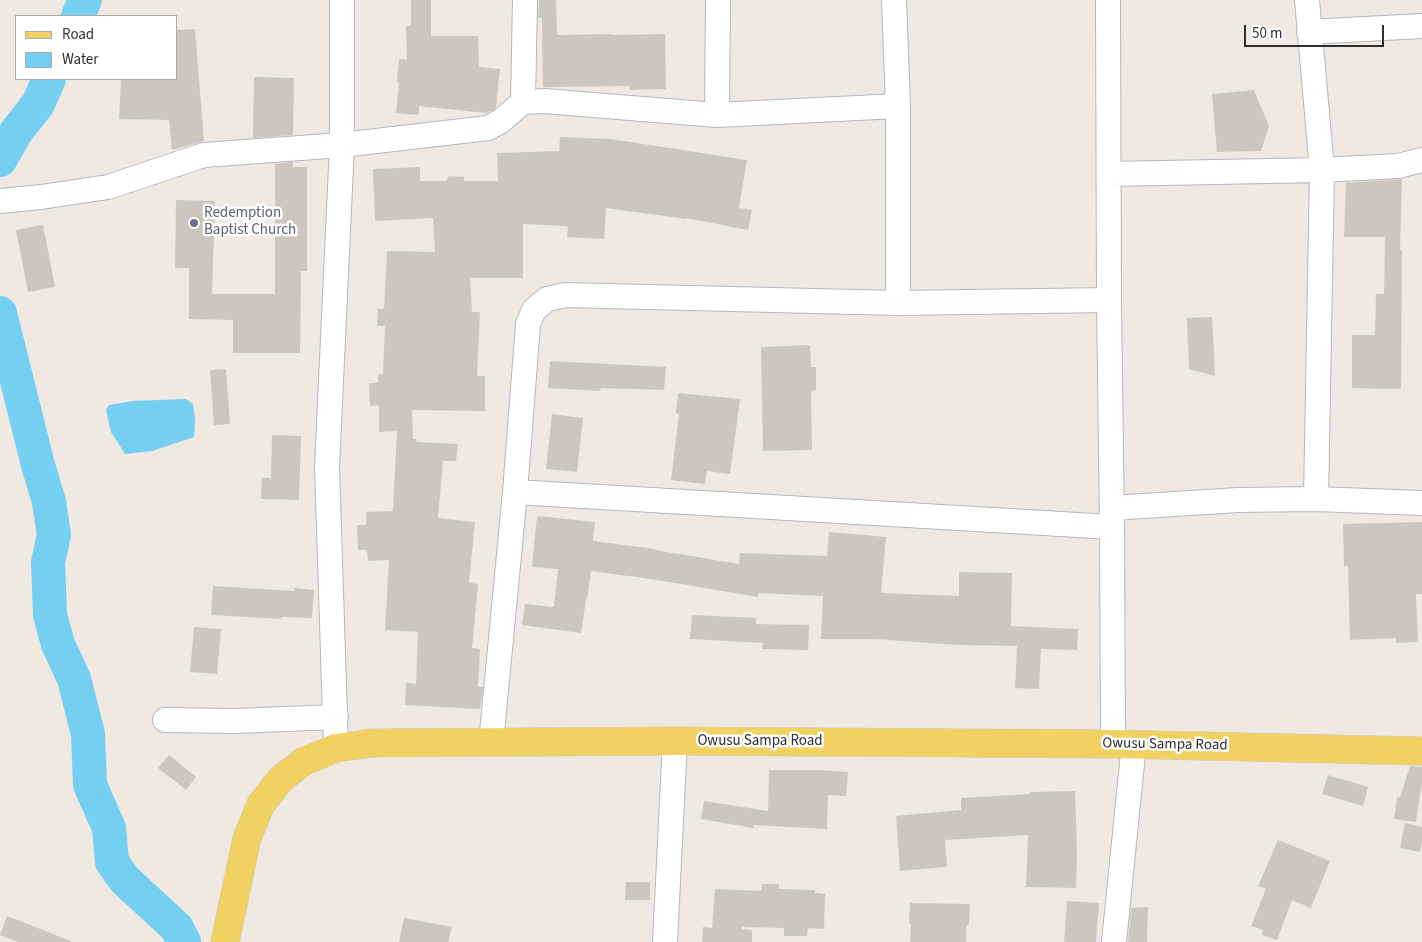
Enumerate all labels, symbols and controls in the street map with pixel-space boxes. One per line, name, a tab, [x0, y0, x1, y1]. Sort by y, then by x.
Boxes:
legend	[15, 15, 178, 80]
scale bar	[1247, 15, 1387, 47]
text: 50 m	[1252, 23, 1282, 44]
text: Road	[62, 24, 94, 45]
text: Water	[62, 49, 98, 70]
place label: Redemption Baptist Church	[204, 205, 296, 240]
marker: Redemption Baptist Church	[188, 217, 200, 229]
street label: Owusu Sampa Road	[697, 733, 823, 751]
street label: Owusu Sampa Road	[1102, 735, 1228, 755]

